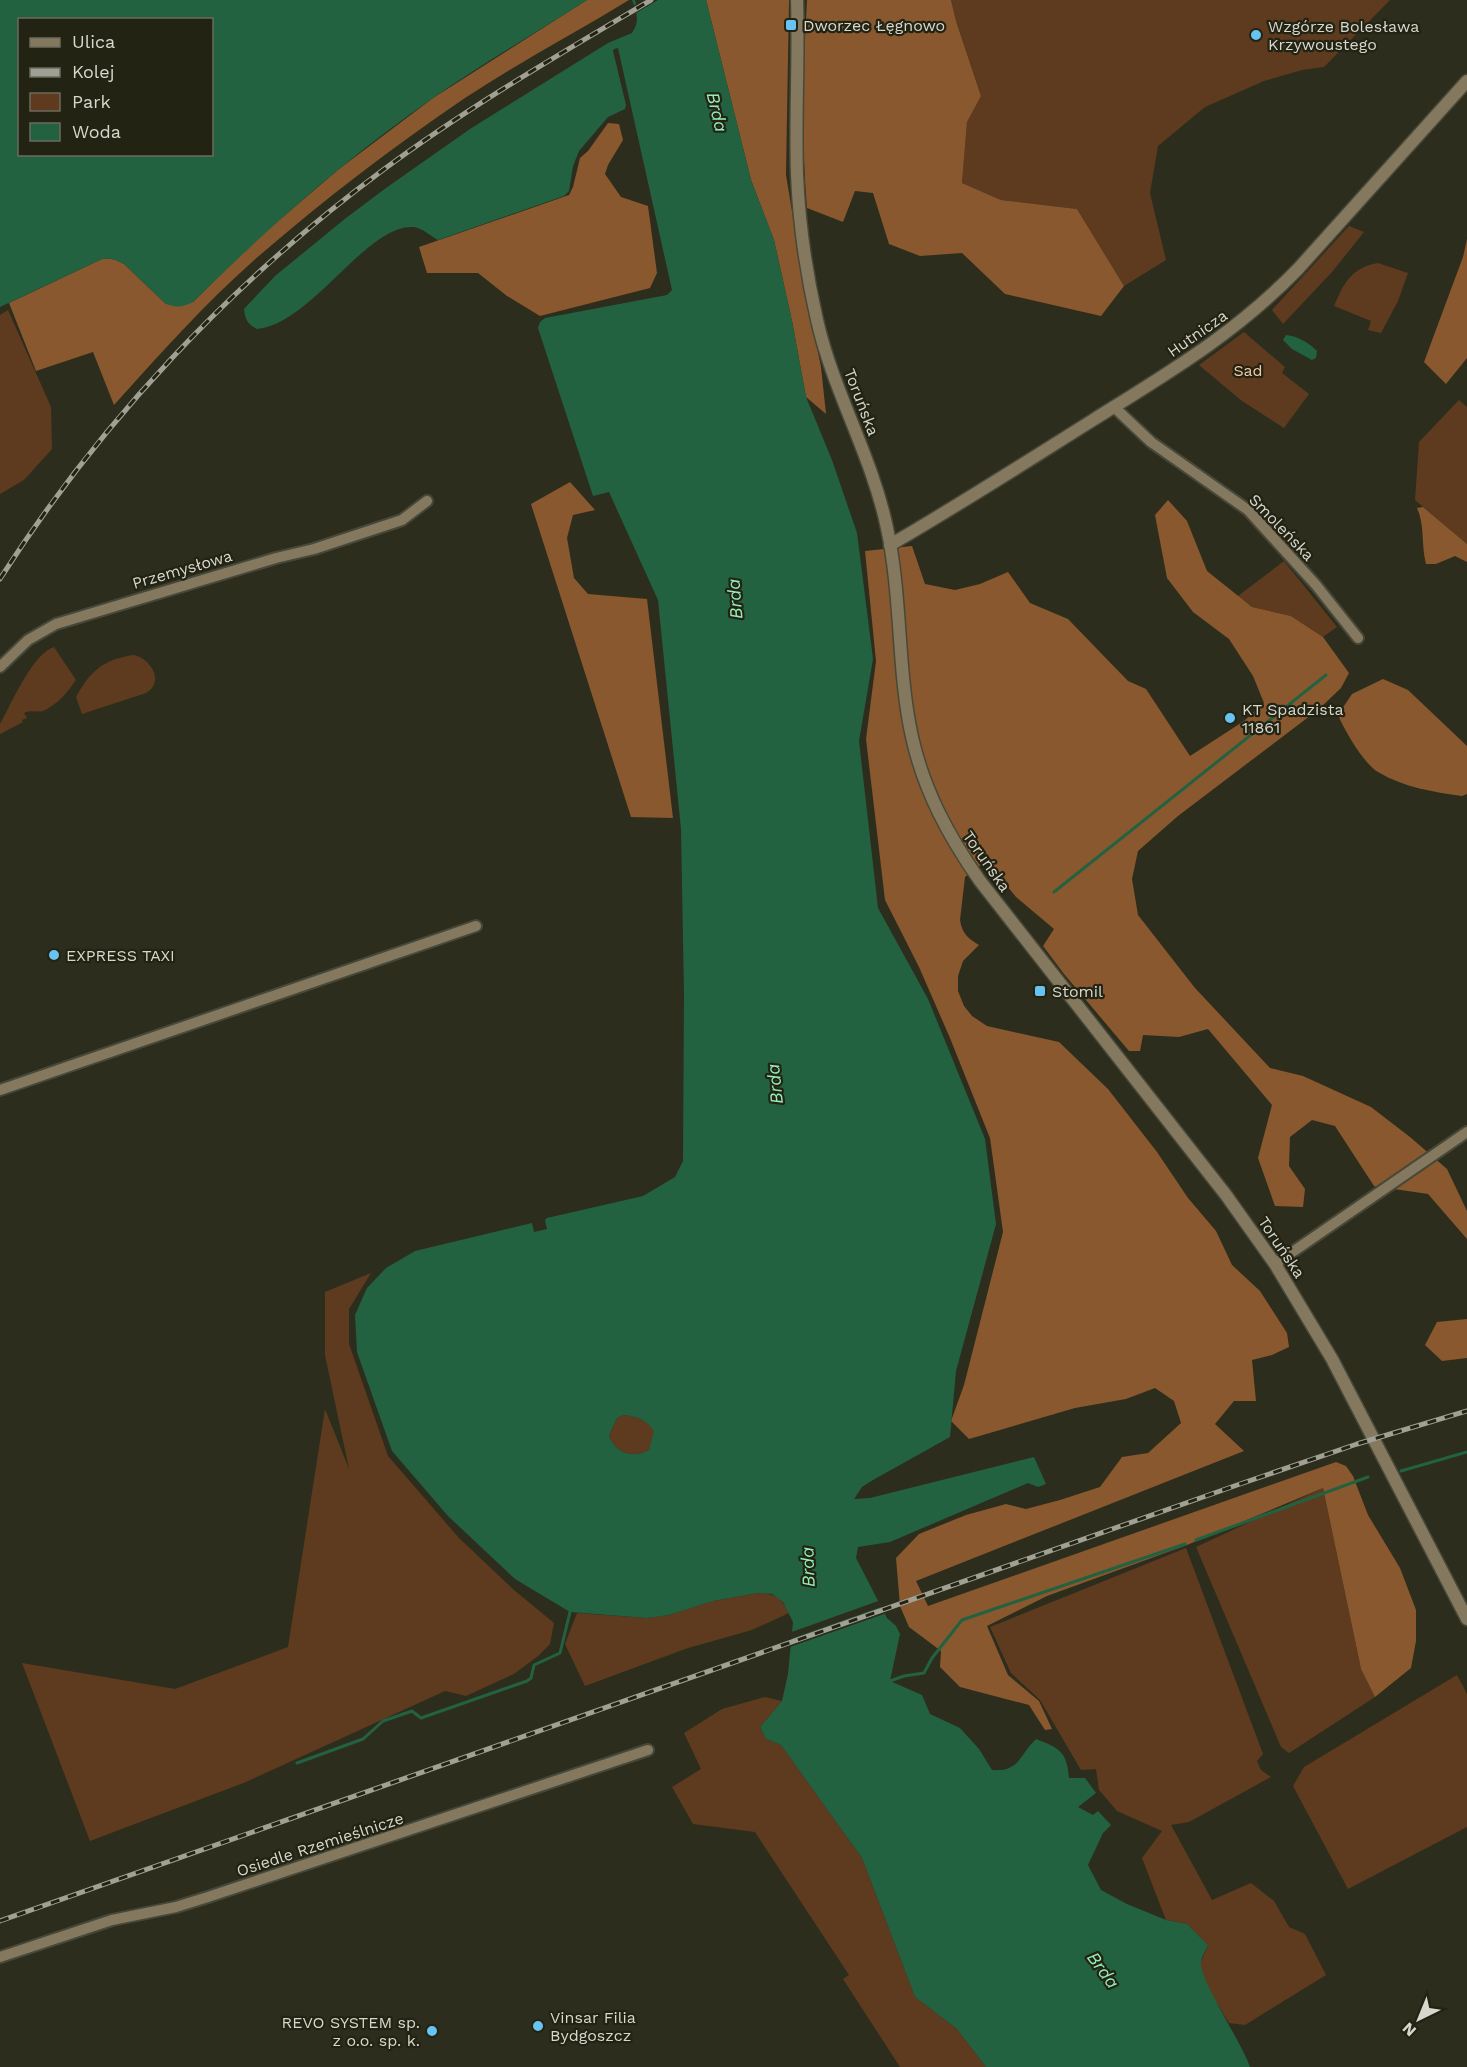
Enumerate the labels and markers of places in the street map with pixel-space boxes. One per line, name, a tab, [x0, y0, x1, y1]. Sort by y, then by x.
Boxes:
place label: Dworzec Łęgnowo	[803, 16, 945, 35]
place label: Wzgórze Bolesława Krzywoustego	[1268, 17, 1419, 54]
marker: Dworzec Łęgnowo	[784, 18, 798, 32]
marker: Wzgórze Bolesława Krzywoustego	[1249, 28, 1263, 42]
place label: KT Spadzista 11861	[1242, 700, 1343, 737]
marker: KT Spadzista 11861	[1223, 711, 1237, 725]
place label: EXPRESS TAXI	[66, 946, 175, 965]
marker: EXPRESS TAXI	[47, 948, 61, 962]
place label: Stomil	[1052, 982, 1103, 1001]
marker: Stomil	[1033, 984, 1047, 998]
place label: Vinsar Filia Bydgoszcz	[550, 2008, 636, 2045]
place label: REVO SYSTEM sp. z o.o. sp. k.	[282, 2013, 420, 2050]
marker: Vinsar Filia Bydgoszcz	[531, 2019, 545, 2033]
marker: REVO SYSTEM sp. z o.o. sp. k.	[425, 2024, 439, 2038]

